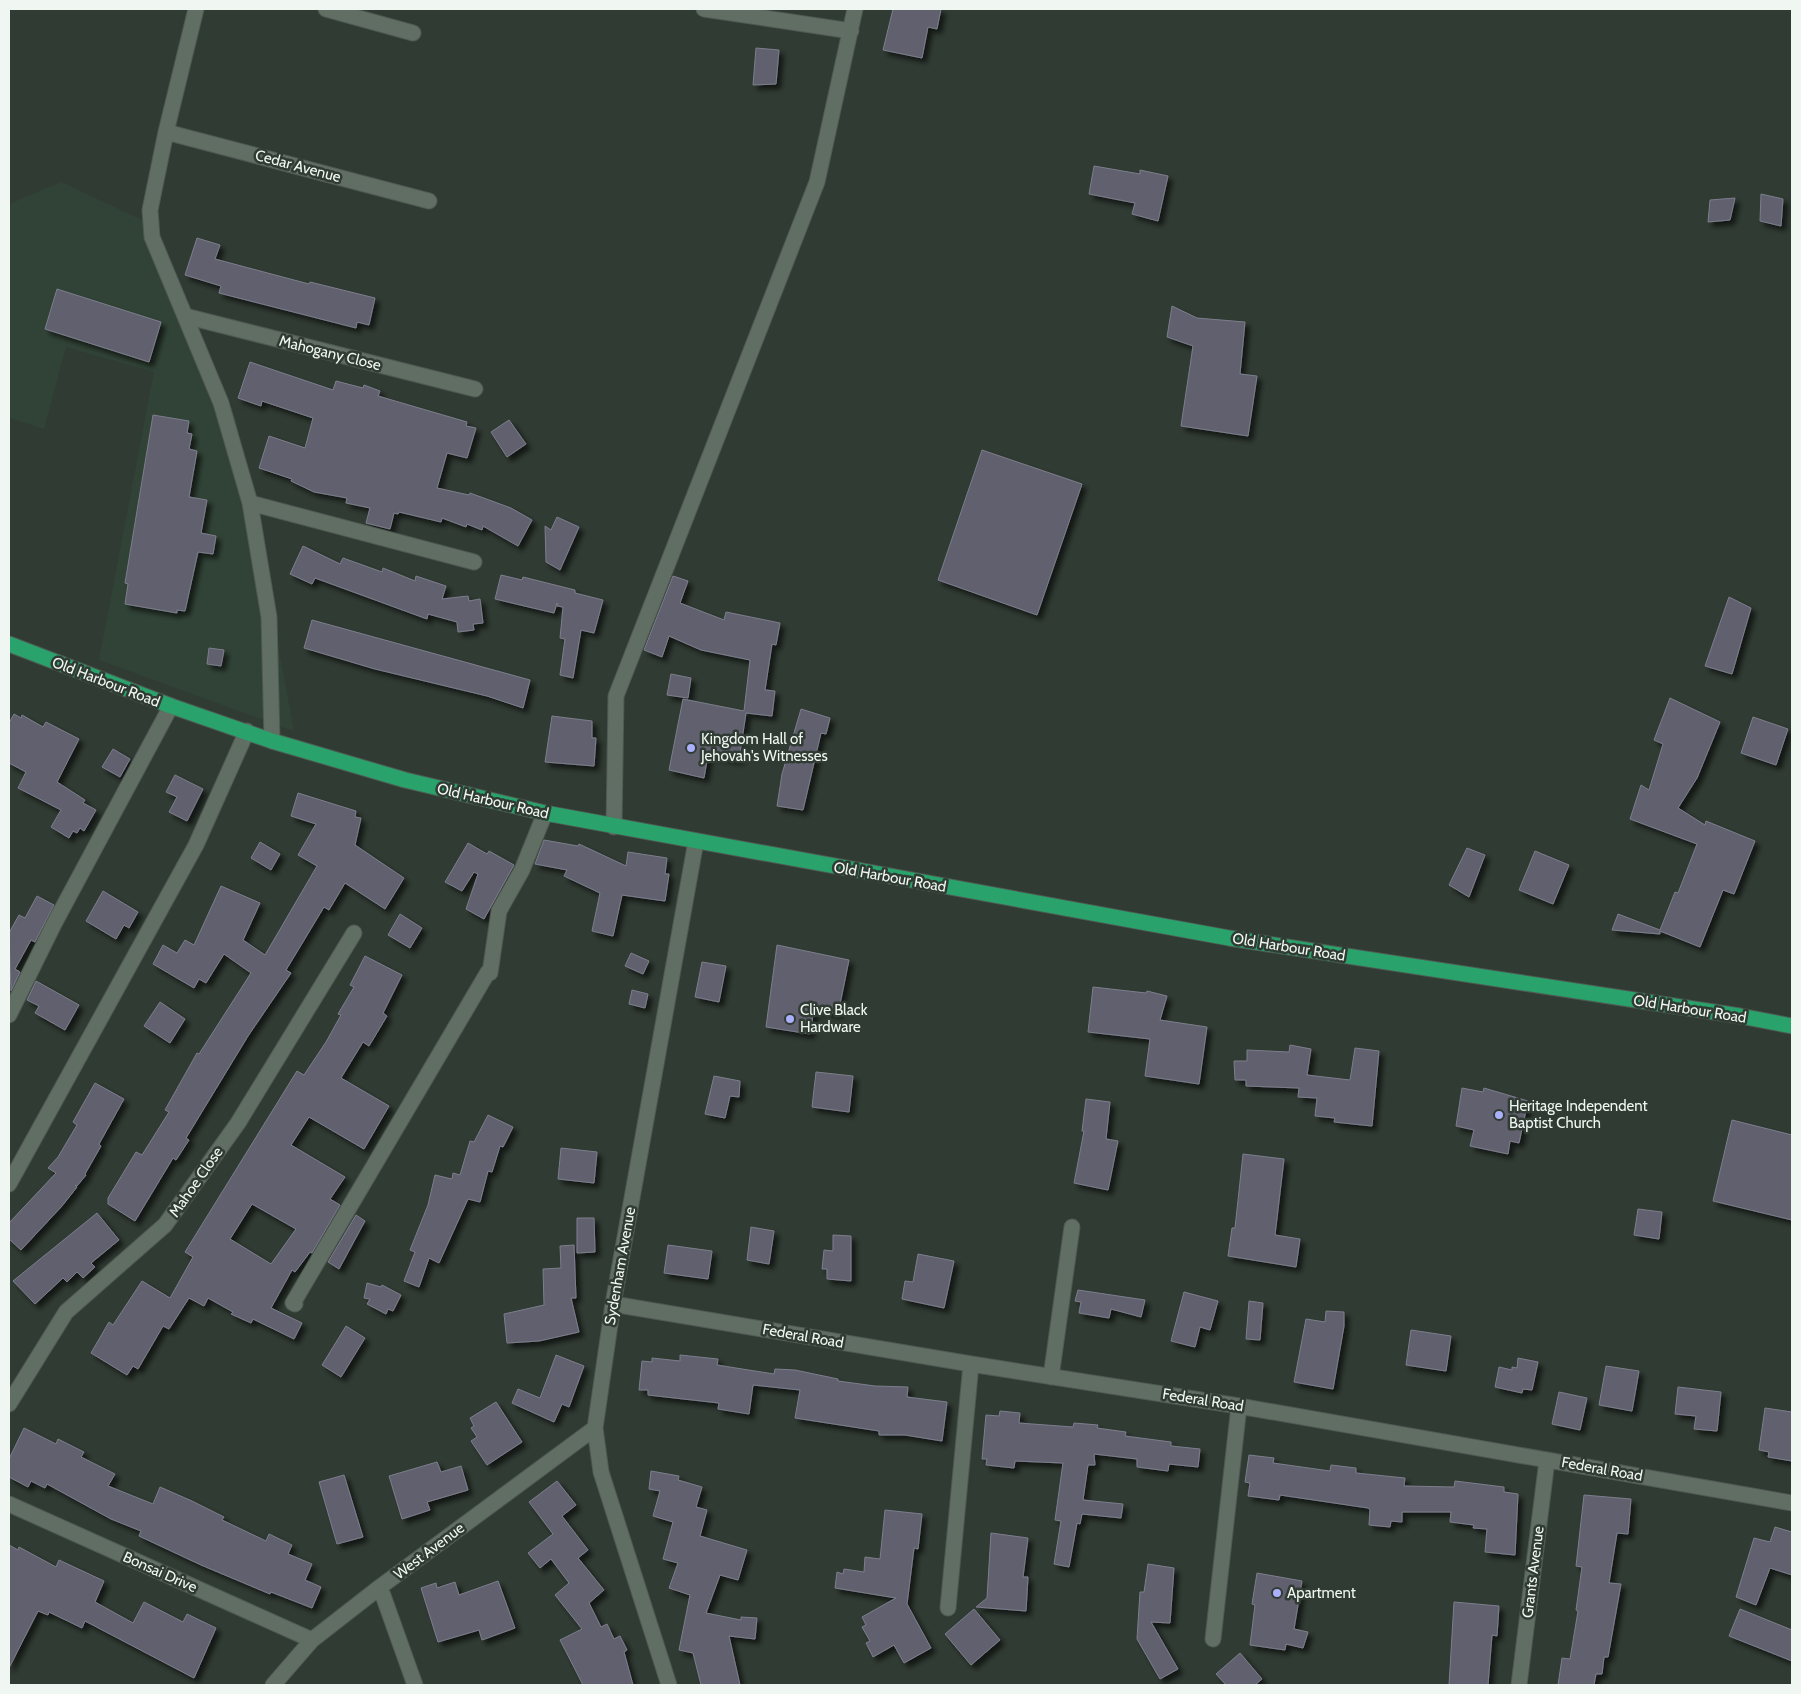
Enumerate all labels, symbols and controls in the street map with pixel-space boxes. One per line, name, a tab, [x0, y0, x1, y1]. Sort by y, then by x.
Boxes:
street label: Cedar Avenue	[253, 146, 343, 186]
street label: Mahogany Close	[277, 332, 383, 374]
street label: Old Harbour Road	[50, 653, 162, 711]
place label: Kingdom Hall of Jehovah's Witnesses	[700, 730, 828, 765]
marker: Kingdom Hall of Jehovah's Witnesses	[685, 742, 697, 754]
street label: Old Harbour Road	[435, 779, 551, 823]
street label: Old Harbour Road	[832, 858, 948, 896]
street label: Old Harbour Road	[1231, 929, 1347, 965]
street label: Old Harbour Road	[1632, 991, 1748, 1027]
place label: Clive Black Hardware	[800, 1001, 868, 1036]
marker: Clive Black Hardware	[784, 1013, 796, 1025]
place label: Heritage Independent Baptist Church	[1509, 1097, 1648, 1132]
marker: Heritage Independent Baptist Church	[1493, 1109, 1505, 1121]
street label: Mahoe Close	[165, 1143, 227, 1221]
street label: Sydenham Avenue	[601, 1205, 639, 1327]
street label: Federal Road	[761, 1320, 845, 1352]
street label: Federal Road	[1161, 1385, 1245, 1415]
street label: Federal Road	[1560, 1453, 1644, 1485]
street label: West Avenue	[390, 1519, 468, 1583]
street label: Grants Avenue	[1518, 1525, 1548, 1619]
street label: Bonsai Drive	[120, 1548, 200, 1596]
place label: Apartment	[1287, 1584, 1356, 1602]
marker: Apartment	[1271, 1587, 1283, 1599]

